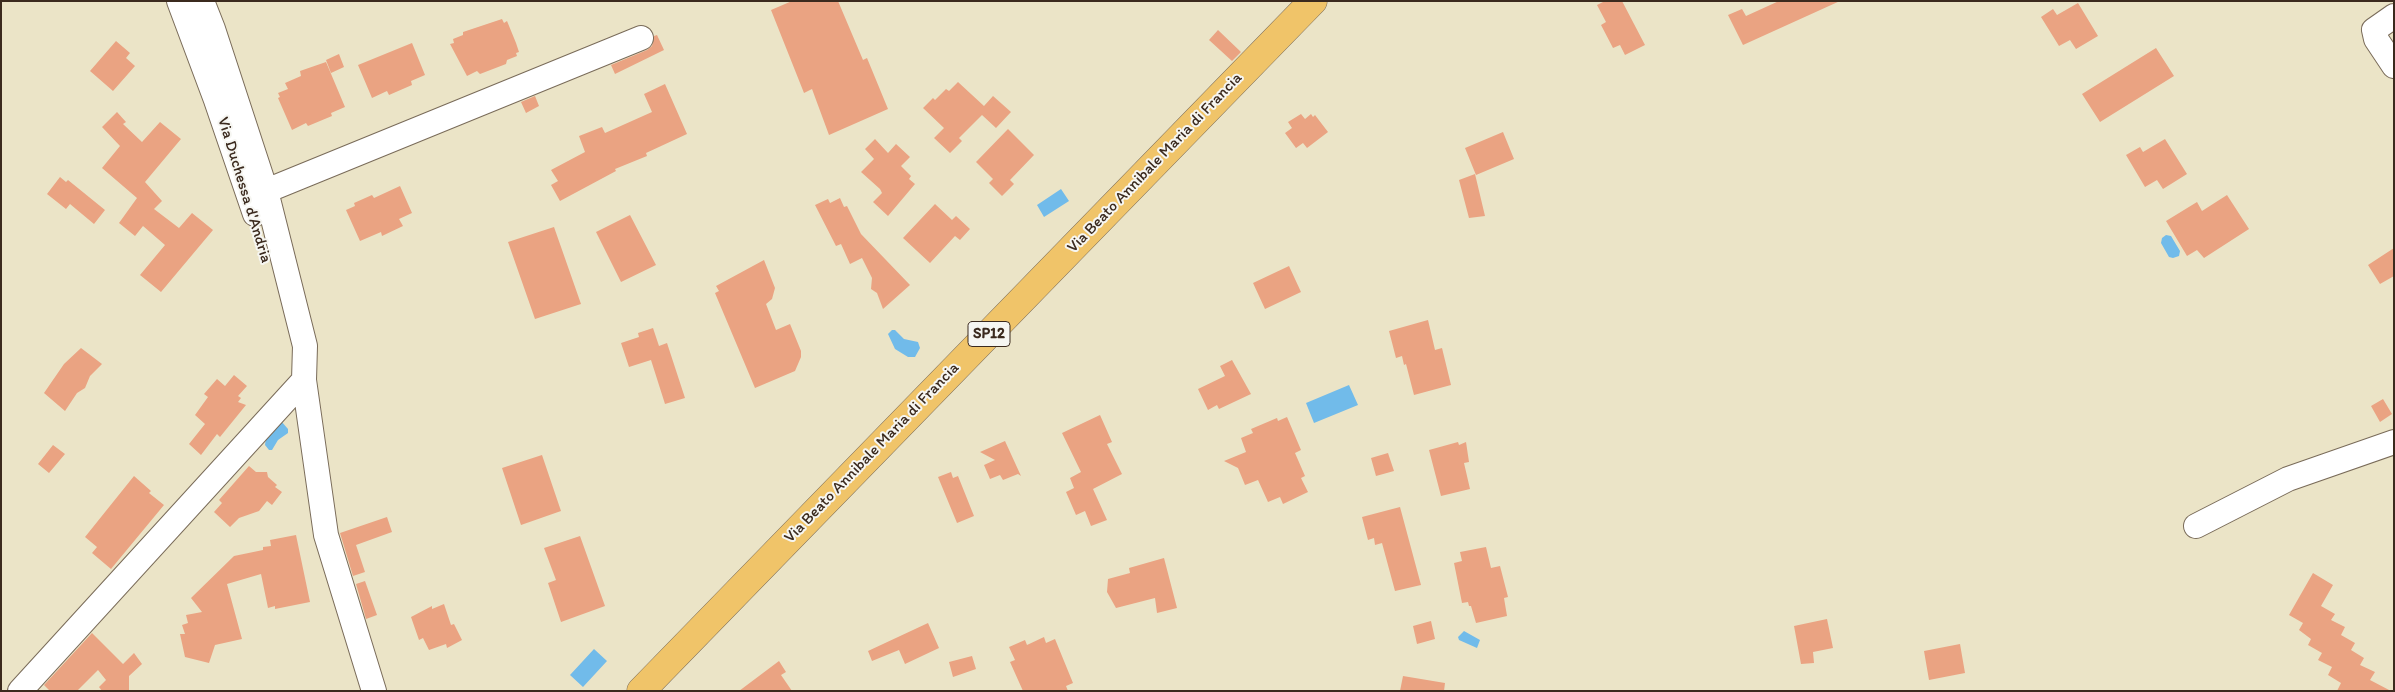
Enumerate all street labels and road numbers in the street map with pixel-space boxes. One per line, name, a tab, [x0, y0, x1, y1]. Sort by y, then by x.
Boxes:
street label: Via Beato Annibale Maria di Francia	[1064, 69, 1246, 257]
street label: Via Duchessa d'Andria	[213, 115, 275, 265]
road number: SP12	[968, 322, 1010, 346]
street label: Via Beato Annibale Maria di Francia	[781, 359, 963, 547]

